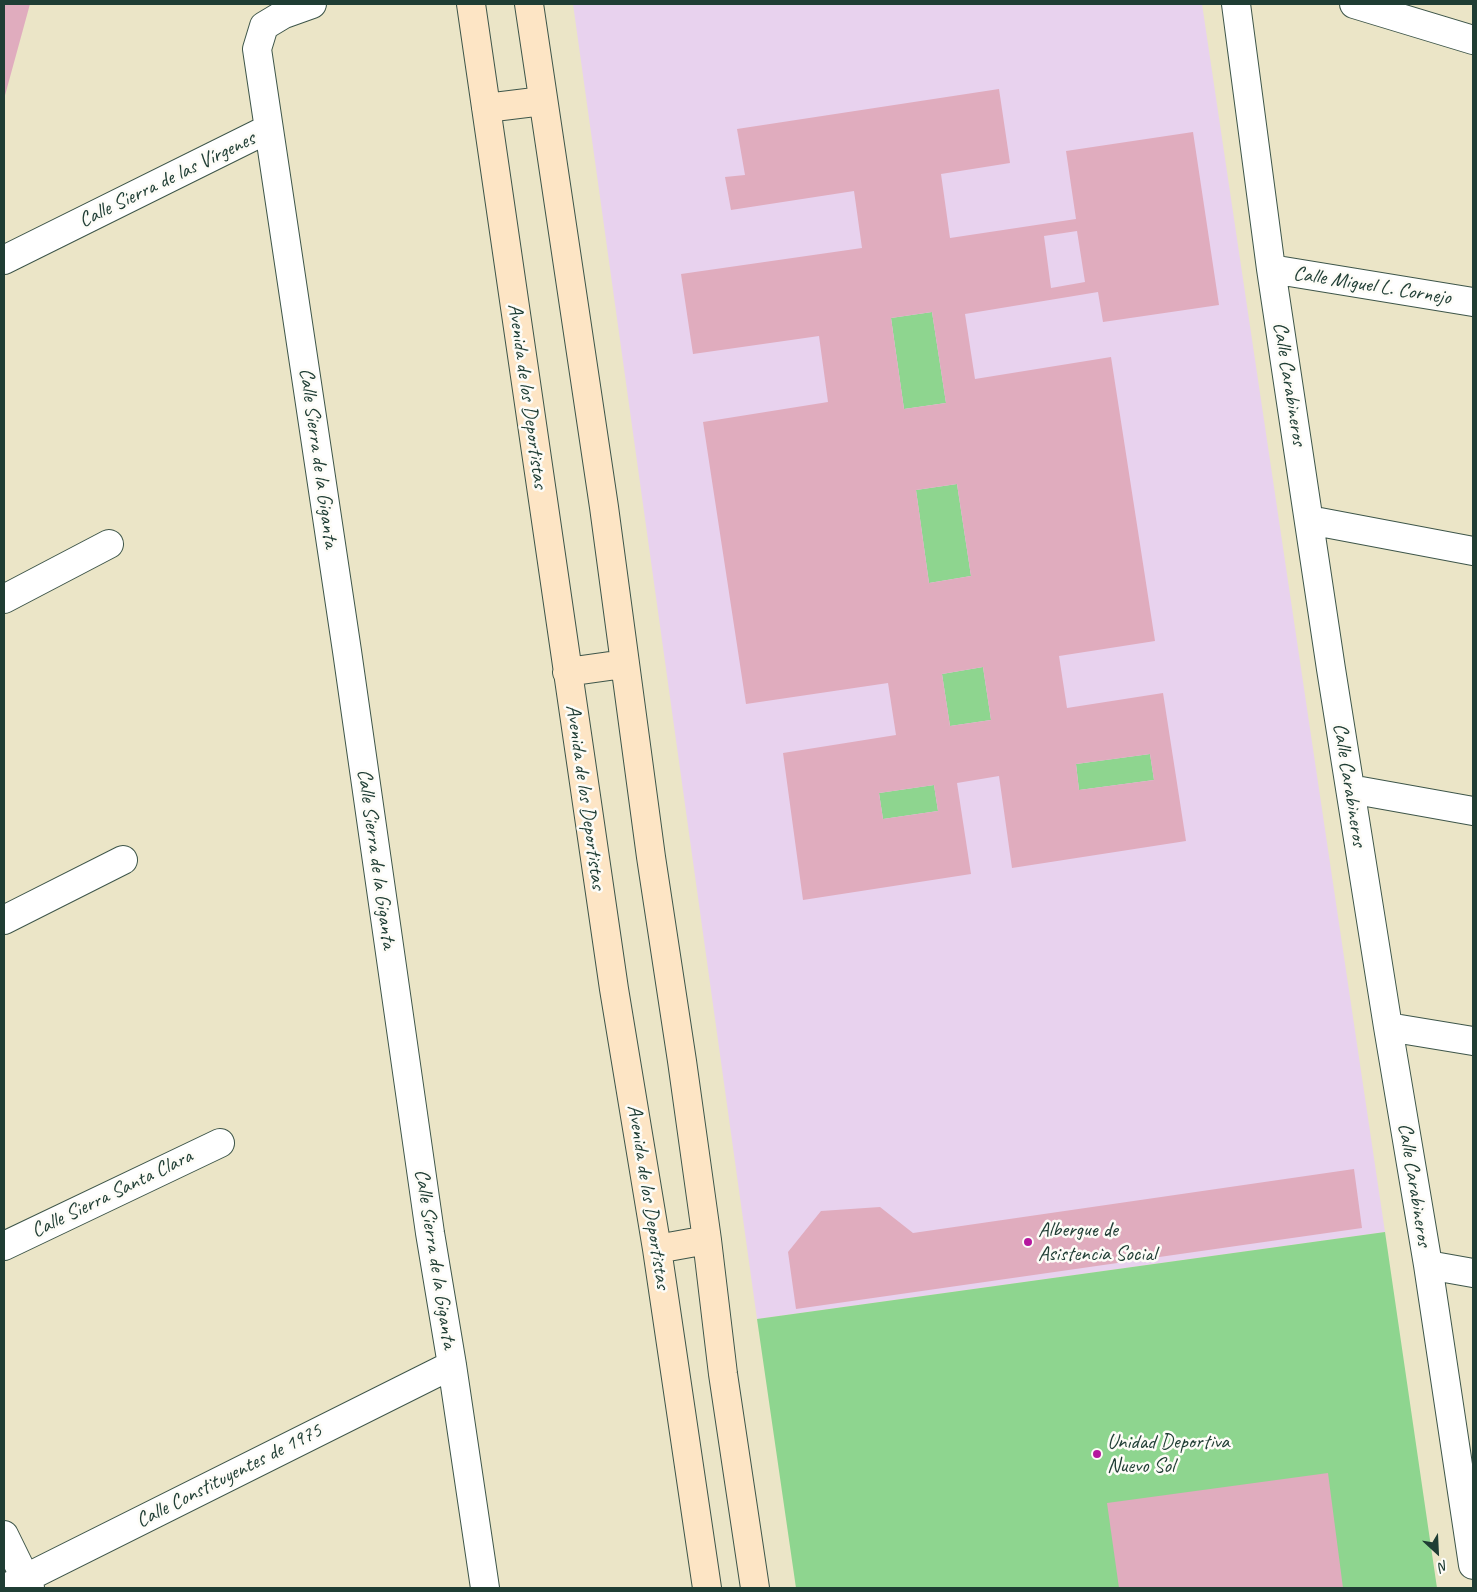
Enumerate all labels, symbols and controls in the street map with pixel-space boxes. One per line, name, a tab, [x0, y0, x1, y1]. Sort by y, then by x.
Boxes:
street label: Calle Sierra de las Vírgenes	[75, 126, 259, 234]
street label: Calle Miguel L. Cornejo	[1291, 261, 1453, 311]
street label: Avenida de los Deportistas	[502, 302, 552, 490]
street label: Calle Carabineros	[1267, 320, 1311, 448]
street label: Calle Sierra de la Giganta	[293, 366, 343, 550]
street label: Avenida de los Deportistas	[560, 703, 610, 891]
street label: Calle Carabineros	[1327, 721, 1371, 849]
street label: Calle Sierra de la Giganta	[351, 767, 401, 951]
street label: Avenida de los Deportistas	[621, 1103, 675, 1291]
street label: Calle Carabineros	[1392, 1121, 1436, 1249]
street label: Calle Sierra Santa Clara	[27, 1144, 197, 1244]
street label: Calle Sierra de la Giganta	[408, 1167, 462, 1351]
place label: Albergue de Asistencia Social	[1038, 1217, 1156, 1267]
marker: Albergue de Asistencia Social	[1022, 1236, 1034, 1248]
street label: Calle Constituyentes de 1975	[132, 1418, 326, 1534]
place label: Unidad Deportiva Nuevo Sol	[1107, 1429, 1229, 1479]
marker: Unidad Deportiva Nuevo Sol	[1091, 1448, 1103, 1460]
north arrow	[1412, 1527, 1462, 1577]
text: N	[1436, 1557, 1451, 1576]

